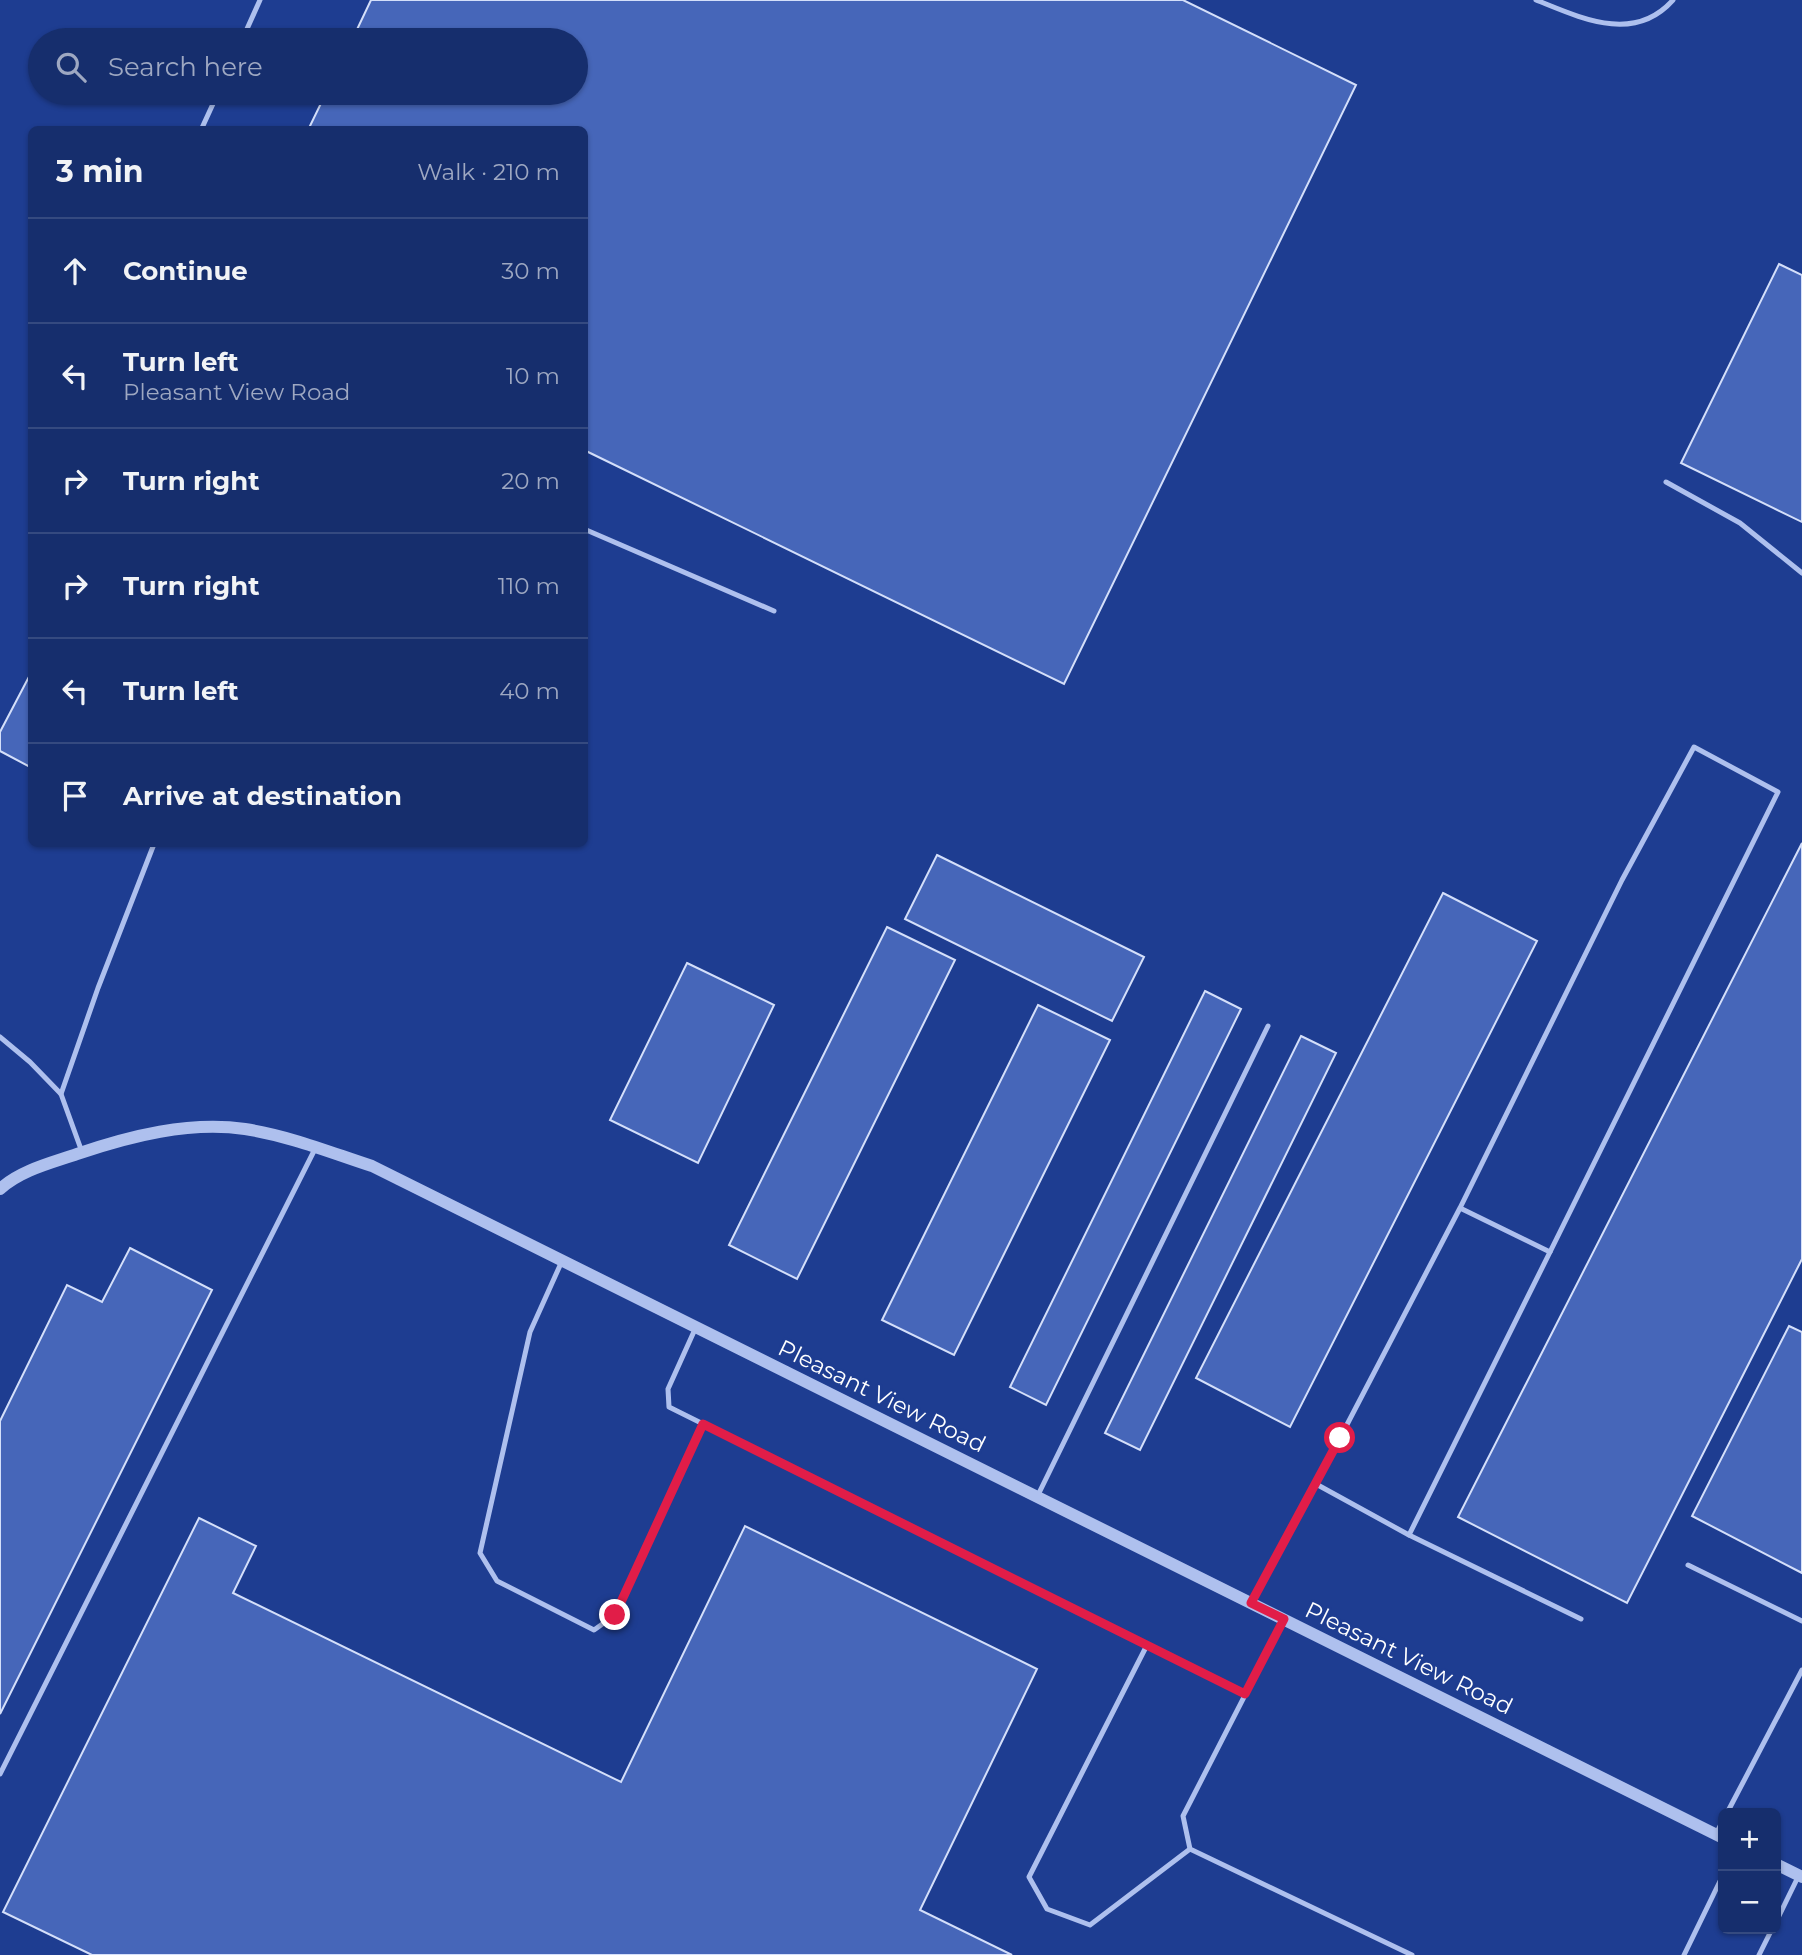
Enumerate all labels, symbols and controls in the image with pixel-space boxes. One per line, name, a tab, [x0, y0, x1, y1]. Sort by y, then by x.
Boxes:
search box	[28, 28, 588, 105]
icon: search	[52, 48, 90, 86]
text: Search here	[108, 51, 263, 83]
text: 3 min	[56, 153, 143, 190]
text: Walk · 210 m	[417, 158, 560, 186]
icon: ahead	[56, 252, 94, 290]
text: Continue	[123, 255, 248, 287]
text: 30 m	[501, 257, 560, 285]
text: Turn left	[123, 346, 239, 378]
icon: left	[56, 357, 94, 395]
text: 10 m	[506, 362, 560, 390]
text: Pleasant View Road	[123, 378, 350, 406]
icon: right	[56, 462, 94, 500]
text: Turn right	[123, 465, 259, 497]
text: 20 m	[501, 467, 560, 495]
icon: right	[56, 567, 94, 605]
text: Turn right	[123, 570, 259, 602]
text: 110 m	[498, 572, 560, 600]
icon: left	[56, 672, 94, 710]
text: Turn left	[123, 675, 239, 707]
text: 40 m	[499, 677, 560, 705]
icon: arrive	[56, 777, 94, 815]
text: Arrive at destination	[123, 780, 402, 812]
street label: Pleasant View Road	[774, 1334, 990, 1458]
route start	[1324, 1422, 1355, 1453]
street label: Pleasant View Road	[1301, 1596, 1517, 1720]
route end	[599, 1599, 630, 1630]
map controls	[1718, 1808, 1781, 1934]
button: +	[1718, 1808, 1781, 1871]
button: −	[1718, 1871, 1781, 1934]

